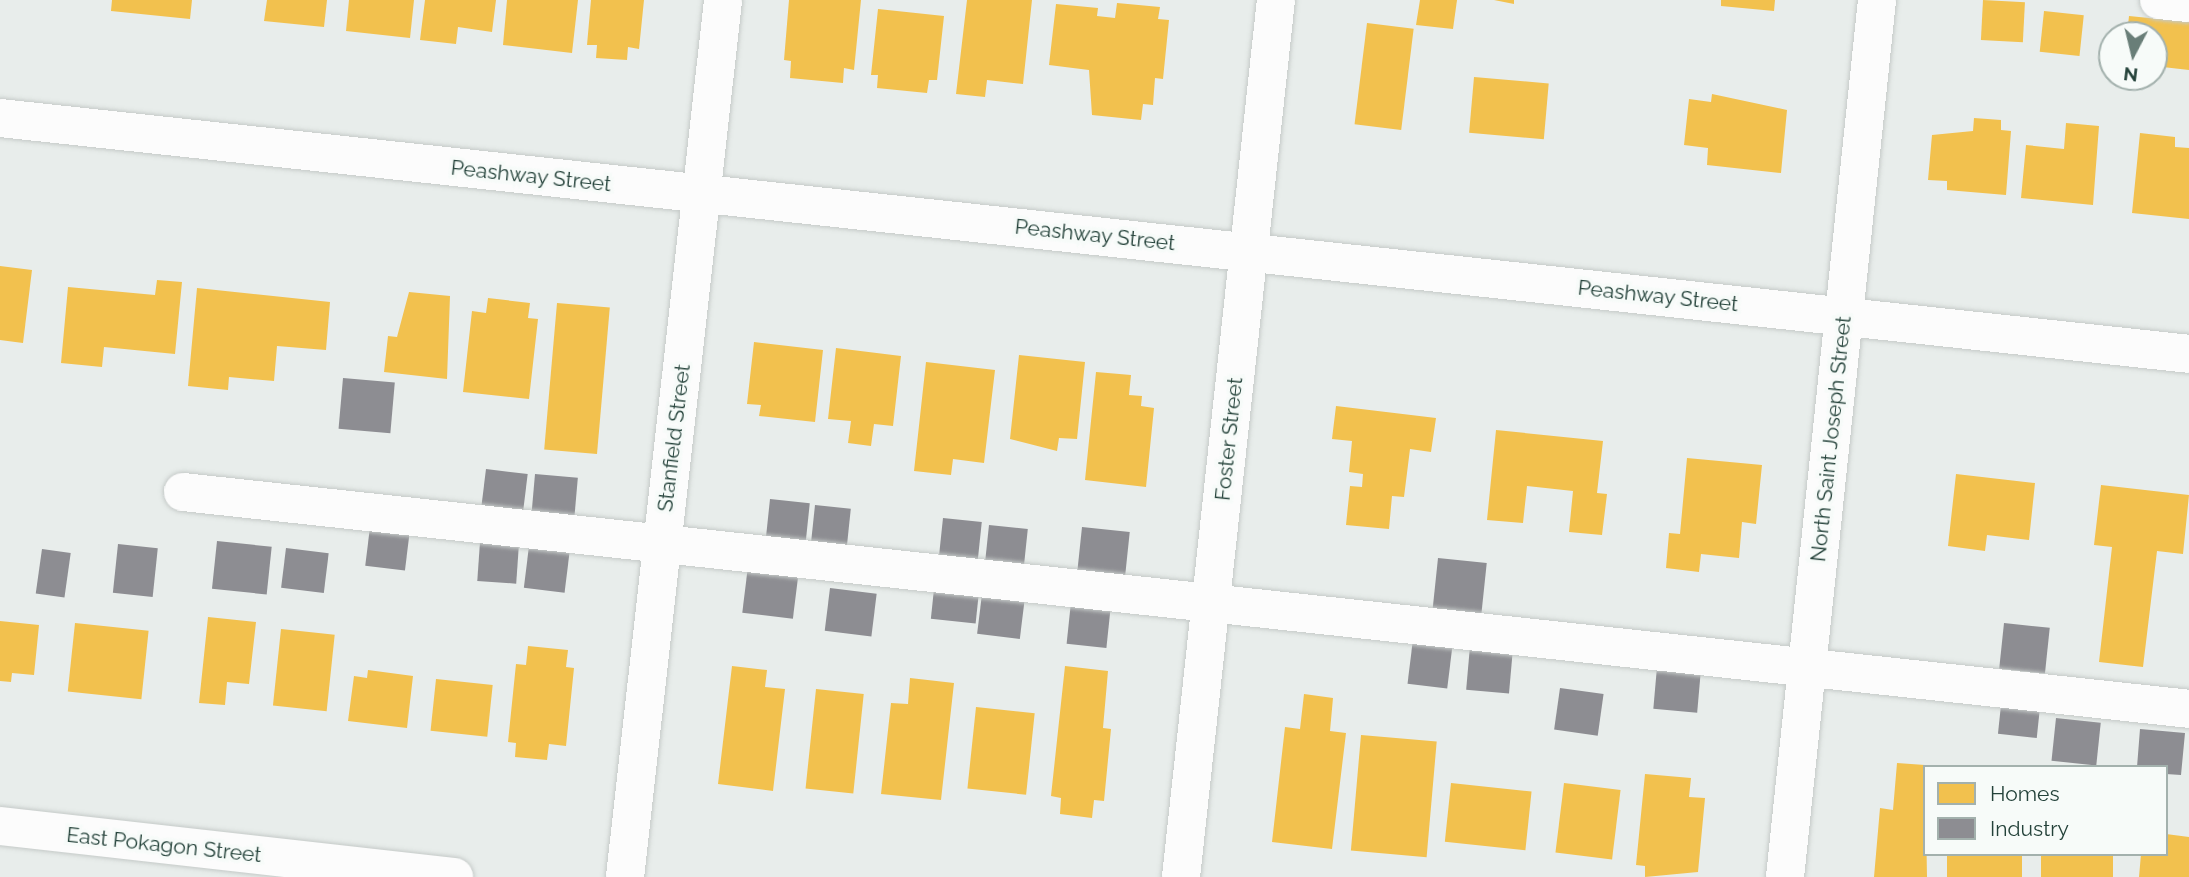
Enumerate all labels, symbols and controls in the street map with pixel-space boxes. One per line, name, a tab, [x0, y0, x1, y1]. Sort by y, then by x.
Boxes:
north arrow	[2098, 21, 2168, 91]
text: N	[2122, 63, 2139, 87]
street label: Peashway Street	[449, 155, 613, 197]
street label: Peashway Street	[1013, 214, 1177, 256]
street label: Peashway Street	[1576, 275, 1740, 317]
street label: North Saint Joseph Street	[1806, 315, 1856, 563]
street label: Stanfield Street	[652, 363, 696, 513]
street label: Foster Street	[1210, 376, 1248, 502]
legend	[1923, 765, 2168, 856]
text: Homes	[1990, 781, 2060, 806]
text: Industry	[1990, 816, 2069, 841]
street label: East Pokagon Street	[65, 822, 263, 868]

